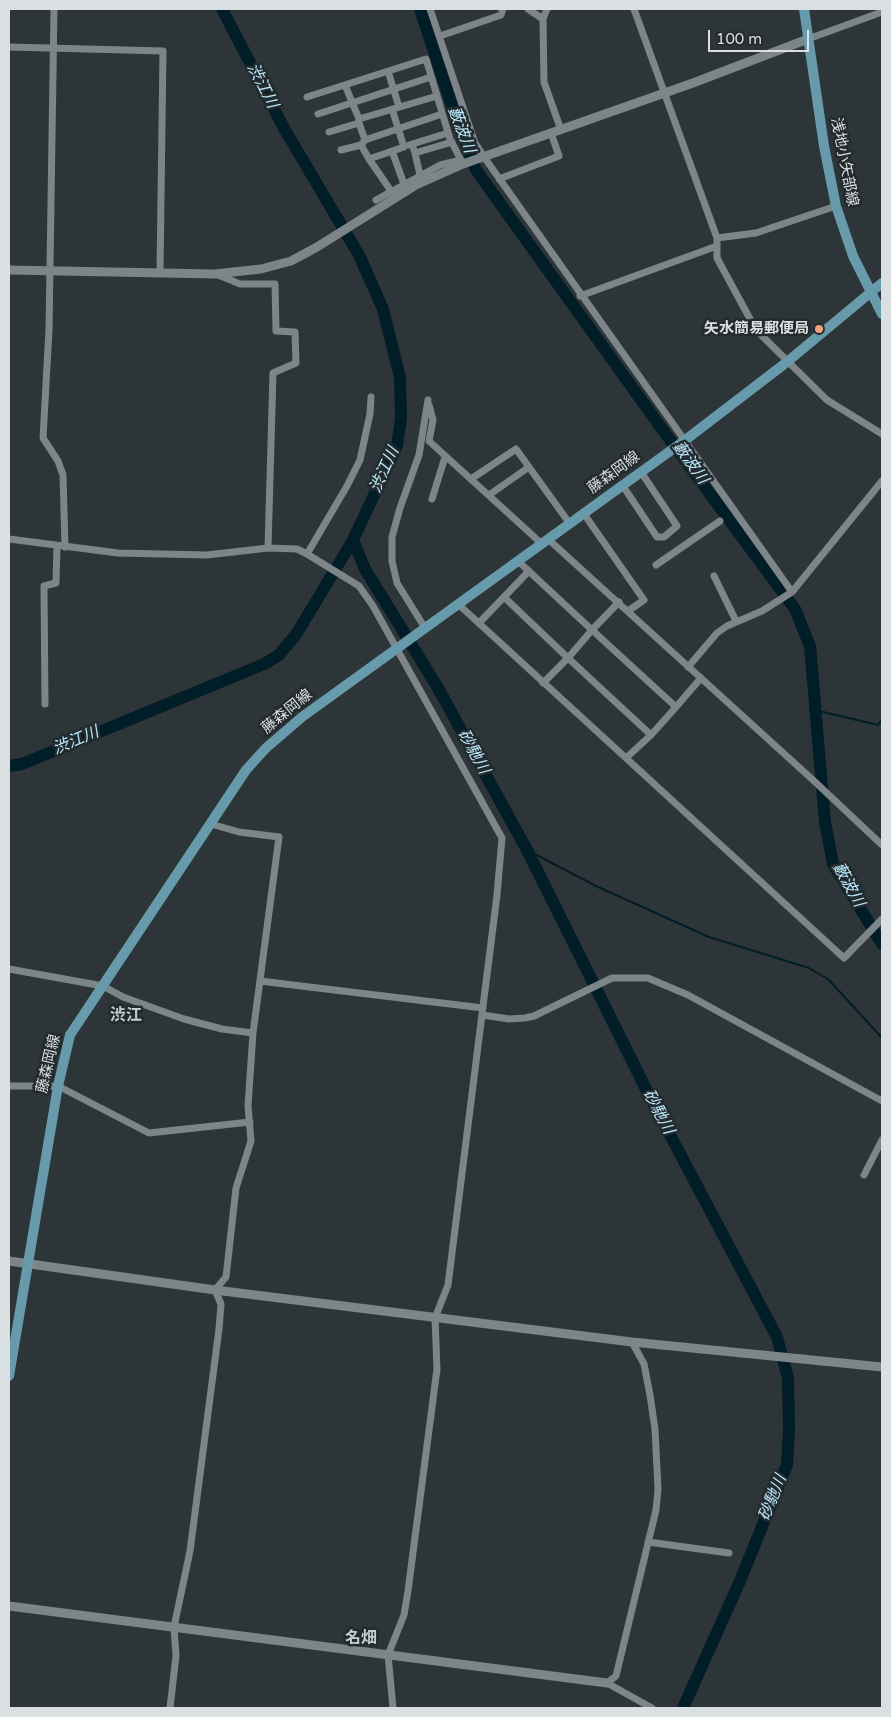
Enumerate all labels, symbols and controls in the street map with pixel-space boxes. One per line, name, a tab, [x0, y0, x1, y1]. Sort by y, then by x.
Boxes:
scale bar	[711, 20, 812, 52]
text: 100 m	[716, 30, 762, 48]
water label: 渋江川	[243, 60, 281, 112]
water label: 藪波川	[443, 104, 479, 156]
street label: 浅地小矢部線	[827, 116, 861, 208]
place label: 矢水簡易郵便局	[704, 320, 809, 338]
marker: 矢水簡易郵便局	[813, 323, 825, 335]
water label: 藪波川	[668, 438, 712, 488]
water label: 渋江川	[366, 444, 404, 496]
street label: 藤森岡線	[584, 448, 644, 498]
street label: 藤森岡線	[258, 686, 316, 738]
water label: 渋江川	[50, 723, 102, 759]
water label: 砂馳川	[453, 726, 493, 778]
water label: 藪波川	[828, 859, 868, 911]
district label: 渋江	[110, 1006, 142, 1026]
street label: 藤森岡線	[33, 1033, 65, 1095]
water label: 砂馳川	[638, 1086, 678, 1138]
water label: 砂馳川	[755, 1472, 791, 1524]
district label: 名畑	[345, 1629, 377, 1649]

